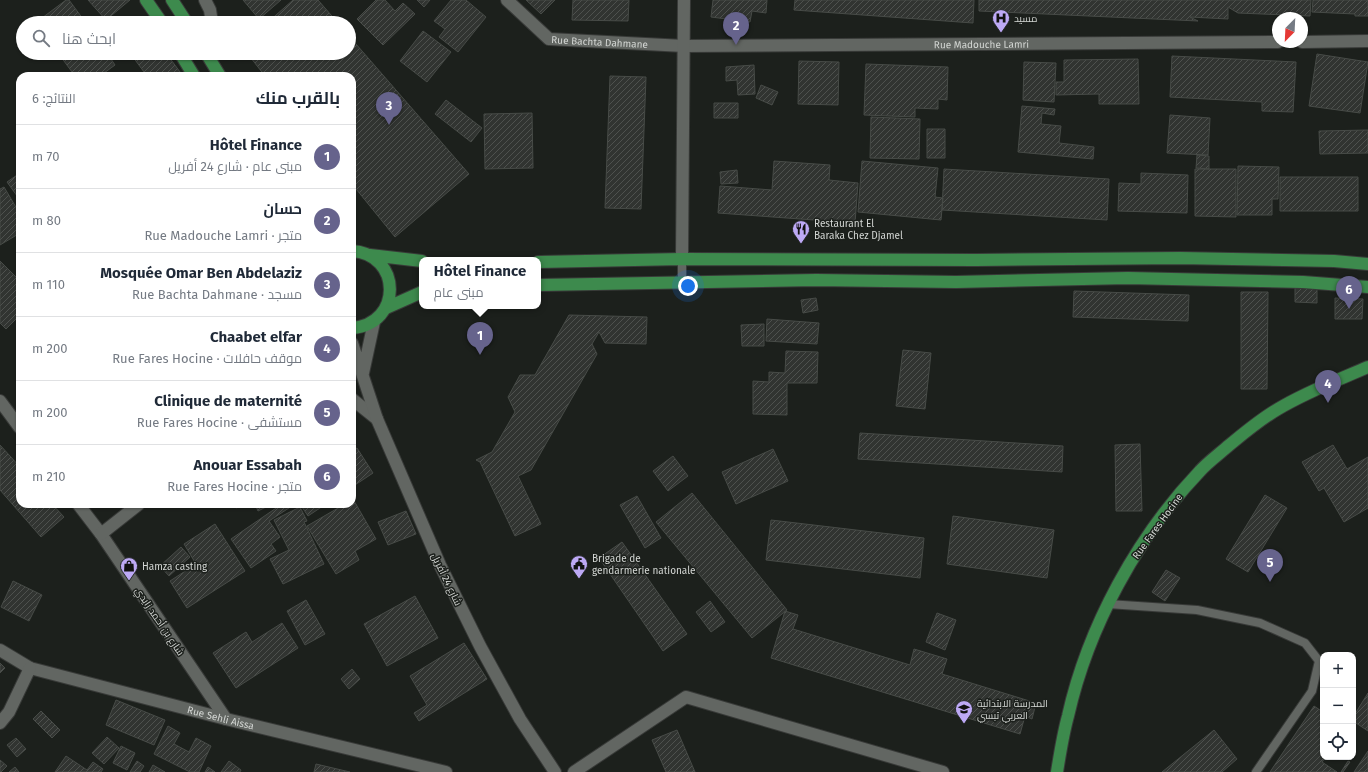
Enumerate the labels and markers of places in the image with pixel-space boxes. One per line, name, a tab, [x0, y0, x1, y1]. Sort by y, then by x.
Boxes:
hospital icon: مسيد	[991, 8, 1011, 33]
pin: 2	[723, 12, 749, 45]
place label: مسيد	[1014, 13, 1037, 25]
pin: 3	[376, 92, 402, 125]
place label: Restaurant El Baraka Chez Djamel	[814, 218, 903, 242]
restaurant icon: Restaurant El Baraka Chez Djamel	[791, 219, 811, 244]
pin: 6	[1336, 276, 1362, 309]
pin: 1	[467, 322, 493, 355]
pin: 4	[1315, 370, 1341, 403]
pin: 5	[1257, 549, 1283, 582]
place label: Brigade de gendarmerie nationale	[592, 553, 696, 577]
public building icon: Brigade de gendarmerie nationale	[569, 554, 589, 579]
shop icon: Hamza casting	[119, 556, 139, 581]
place label: Hamza casting	[142, 561, 208, 573]
place label: المدرسة الابتدائية العربي تبسي	[977, 698, 1048, 723]
school or university icon: المدرسة الابتدائية العربي تبسي	[954, 699, 974, 724]

